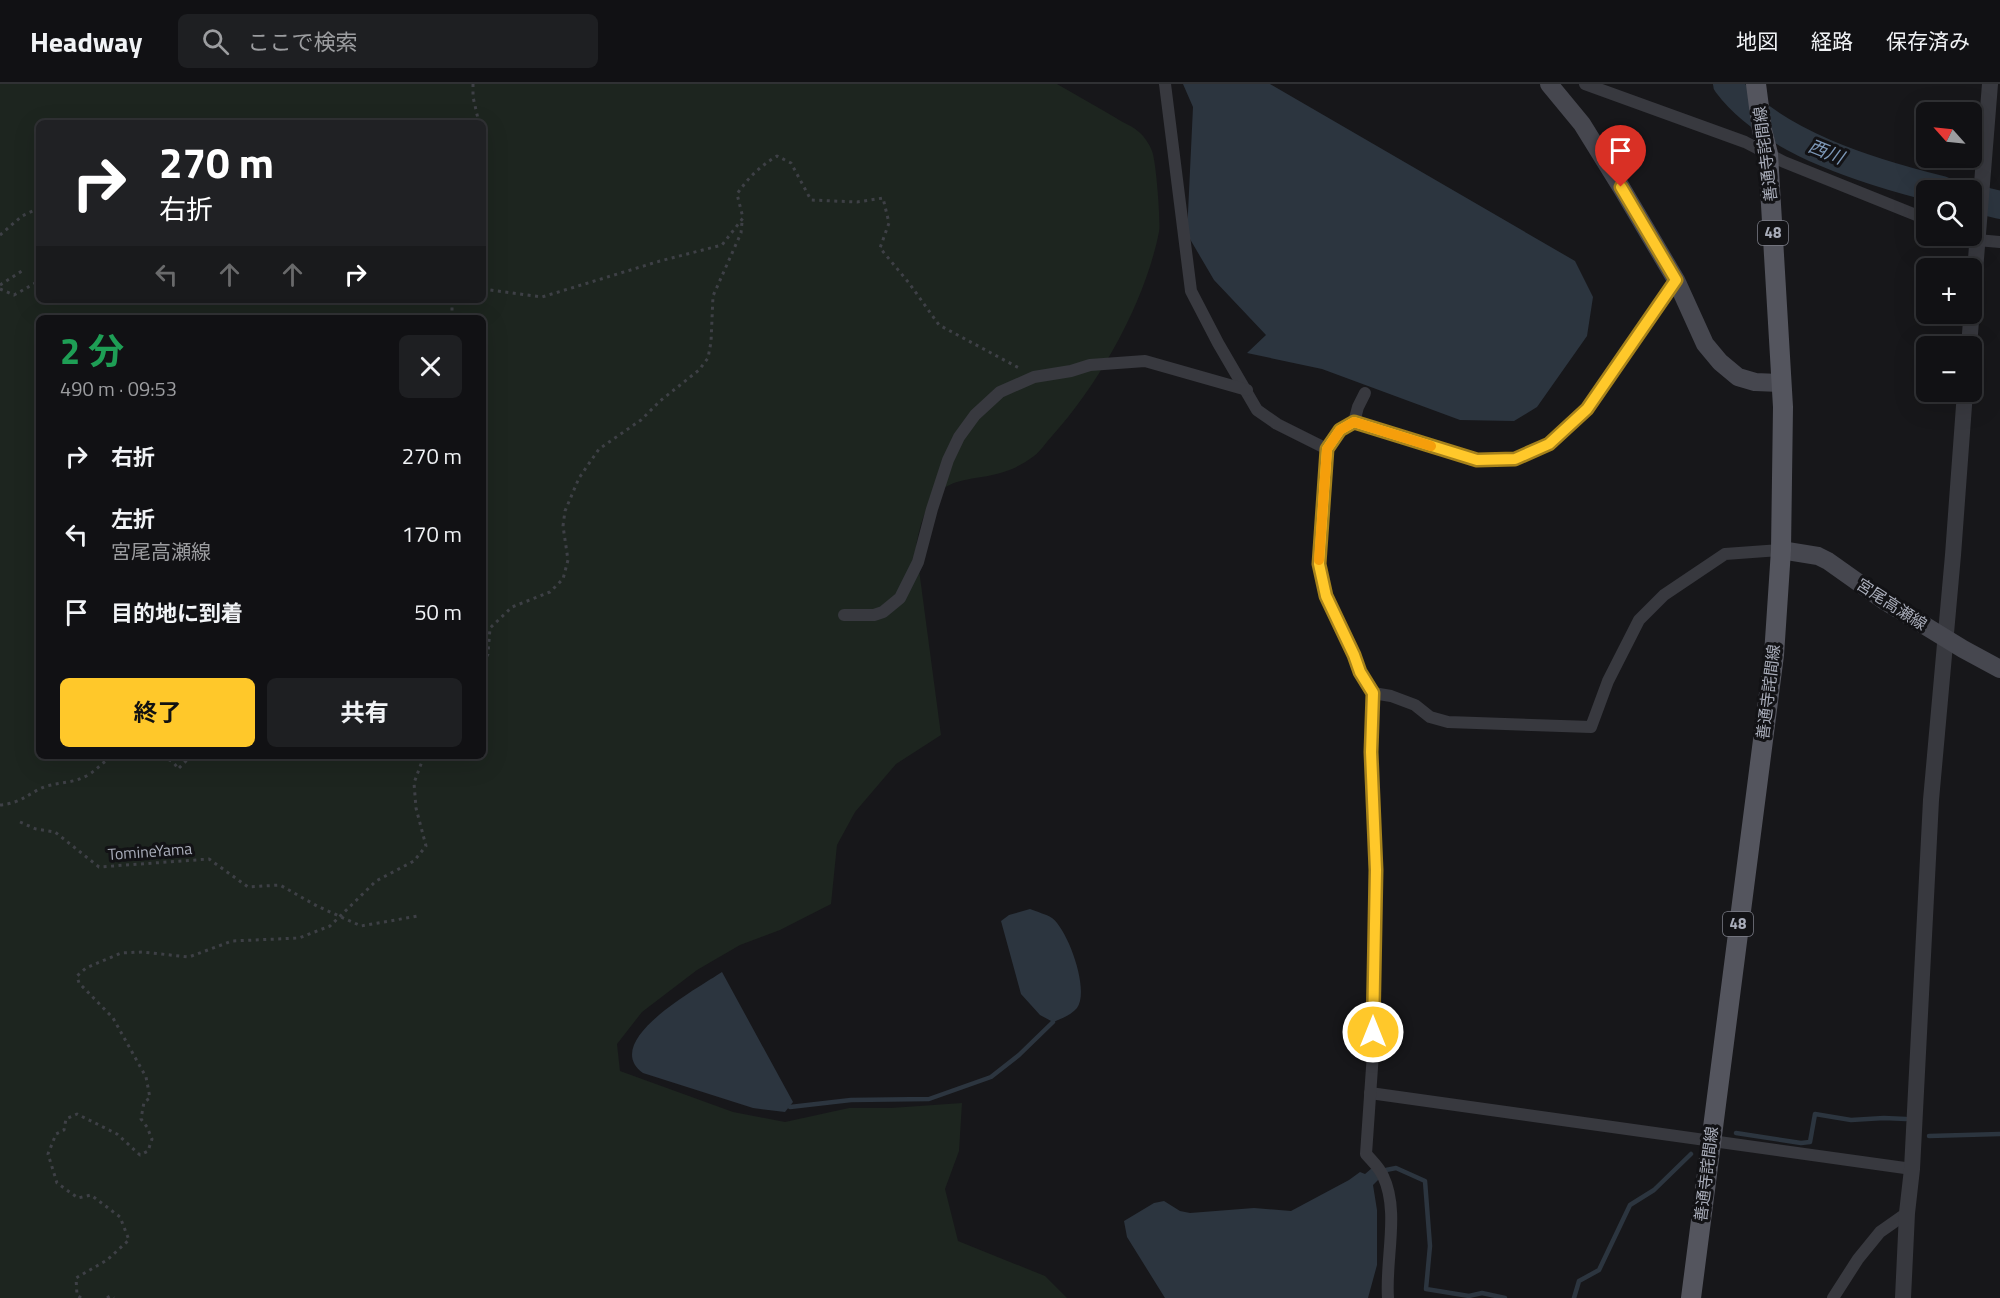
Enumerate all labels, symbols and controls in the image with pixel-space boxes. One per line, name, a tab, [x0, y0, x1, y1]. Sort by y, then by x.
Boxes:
search box	[178, 14, 598, 68]
text: Headway	[30, 20, 142, 63]
icon: search	[199, 25, 232, 58]
text: ここで検索	[247, 25, 358, 59]
text: 地図	[1736, 25, 1778, 57]
text: 経路	[1811, 25, 1853, 57]
text: 保存済み	[1886, 25, 1970, 57]
north arrow	[1916, 102, 1982, 168]
map controls	[1916, 102, 1982, 402]
street label: 善通寺詫間線	[1747, 105, 1783, 203]
pin	[1595, 125, 1646, 187]
text: 270 m	[159, 130, 274, 194]
water label: 西川	[1804, 132, 1850, 172]
icon: arrive	[1604, 134, 1637, 167]
icon: right	[60, 144, 138, 222]
button: search	[1916, 180, 1982, 246]
text: 右折	[159, 188, 213, 229]
road number: 48	[1758, 221, 1788, 245]
icon: left	[150, 258, 183, 291]
icon: ahead	[213, 258, 246, 291]
icon: ahead	[276, 258, 309, 291]
icon: right	[339, 258, 372, 291]
button: +	[1916, 258, 1982, 324]
text: 2 分	[60, 323, 124, 378]
button: close	[399, 335, 462, 398]
button: −	[1916, 336, 1982, 402]
text: 490 m · 09:53	[60, 373, 177, 404]
text: 270 m	[402, 439, 462, 473]
icon: right	[60, 440, 93, 473]
text: 右折	[111, 440, 155, 474]
text: 左折	[111, 502, 155, 536]
text: 170 m	[402, 517, 462, 551]
icon: left	[60, 518, 93, 551]
text: 宮尾高瀬線	[111, 536, 211, 567]
street label: 宮尾高瀬線	[1852, 572, 1932, 636]
text: 50 m	[414, 595, 462, 629]
icon: arrive	[60, 596, 93, 629]
text: 目的地に到着	[111, 596, 243, 630]
street label: 善通寺詫間線	[1750, 643, 1786, 741]
button: 終了	[60, 678, 255, 747]
button: 共有	[267, 678, 462, 747]
street label: TomineYama	[107, 836, 193, 866]
road number: 48	[1723, 912, 1753, 936]
position arrow	[1341, 1000, 1405, 1064]
street label: 善通寺詫間線	[1688, 1125, 1724, 1223]

